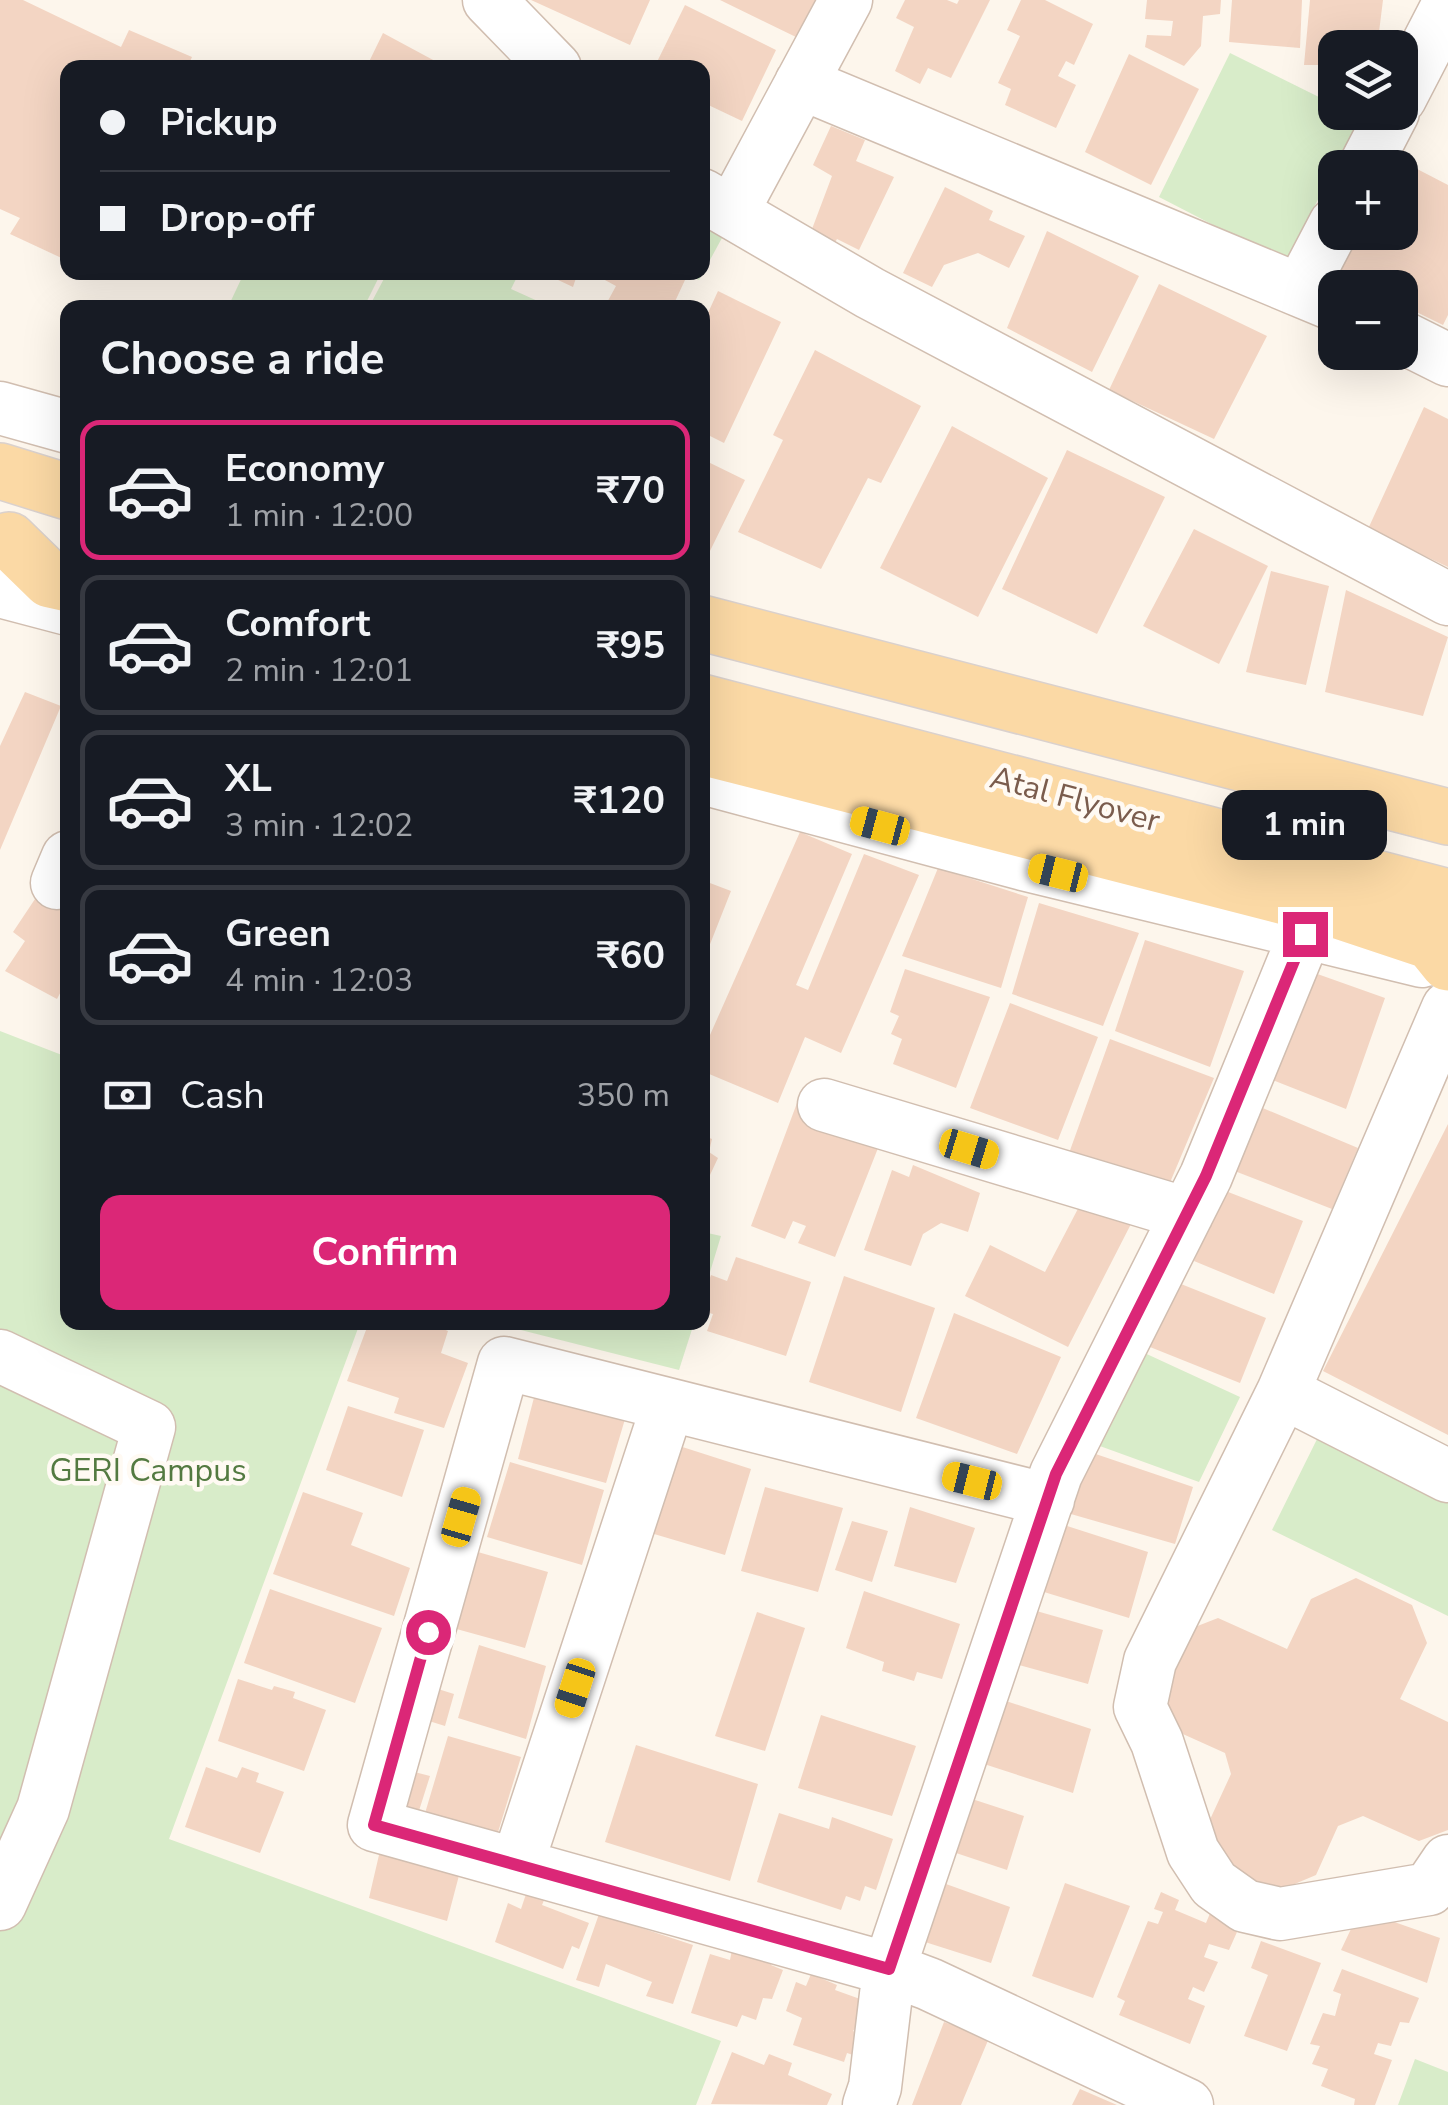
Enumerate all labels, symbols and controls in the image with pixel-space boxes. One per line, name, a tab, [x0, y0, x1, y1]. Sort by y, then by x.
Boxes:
map controls	[1318, 30, 1418, 370]
button: layers	[1318, 30, 1418, 130]
text: Pickup	[160, 97, 278, 148]
button: +	[1318, 150, 1418, 250]
text: Drop-off	[160, 193, 314, 244]
button: −	[1318, 270, 1418, 370]
text: Choose a ride	[100, 329, 385, 390]
text: Economy	[225, 443, 384, 494]
icon: car	[105, 445, 195, 535]
text: ₹70	[597, 465, 665, 516]
text: 1 min · 12:00	[225, 494, 413, 537]
text: Comfort	[225, 598, 370, 649]
icon: car	[105, 600, 195, 690]
text: ₹95	[597, 620, 665, 671]
text: 2 min · 12:01	[225, 649, 413, 692]
text: XL	[225, 753, 272, 804]
icon: car	[105, 755, 195, 845]
street label: Atal Flyover	[985, 756, 1165, 842]
text: ₹120	[574, 775, 665, 826]
callout: 1 min	[1222, 789, 1388, 859]
text: 1 min	[1263, 803, 1346, 846]
text: 3 min · 12:02	[225, 804, 413, 847]
car	[847, 804, 913, 848]
car	[1025, 851, 1091, 895]
text: Green	[225, 908, 331, 959]
icon: car	[105, 910, 195, 1000]
route end	[1283, 912, 1328, 957]
text: ₹60	[597, 930, 665, 981]
text: 4 min · 12:03	[225, 959, 413, 1002]
icon: cash	[100, 1068, 155, 1123]
text: Cash	[180, 1070, 265, 1121]
text: 350 m	[577, 1074, 670, 1117]
car	[936, 1126, 1002, 1172]
button: Confirm	[100, 1195, 670, 1310]
park label: GERI Campus	[49, 1449, 247, 1492]
car	[939, 1459, 1005, 1503]
car	[438, 1484, 484, 1550]
route start	[406, 1610, 451, 1655]
car	[551, 1655, 599, 1721]

